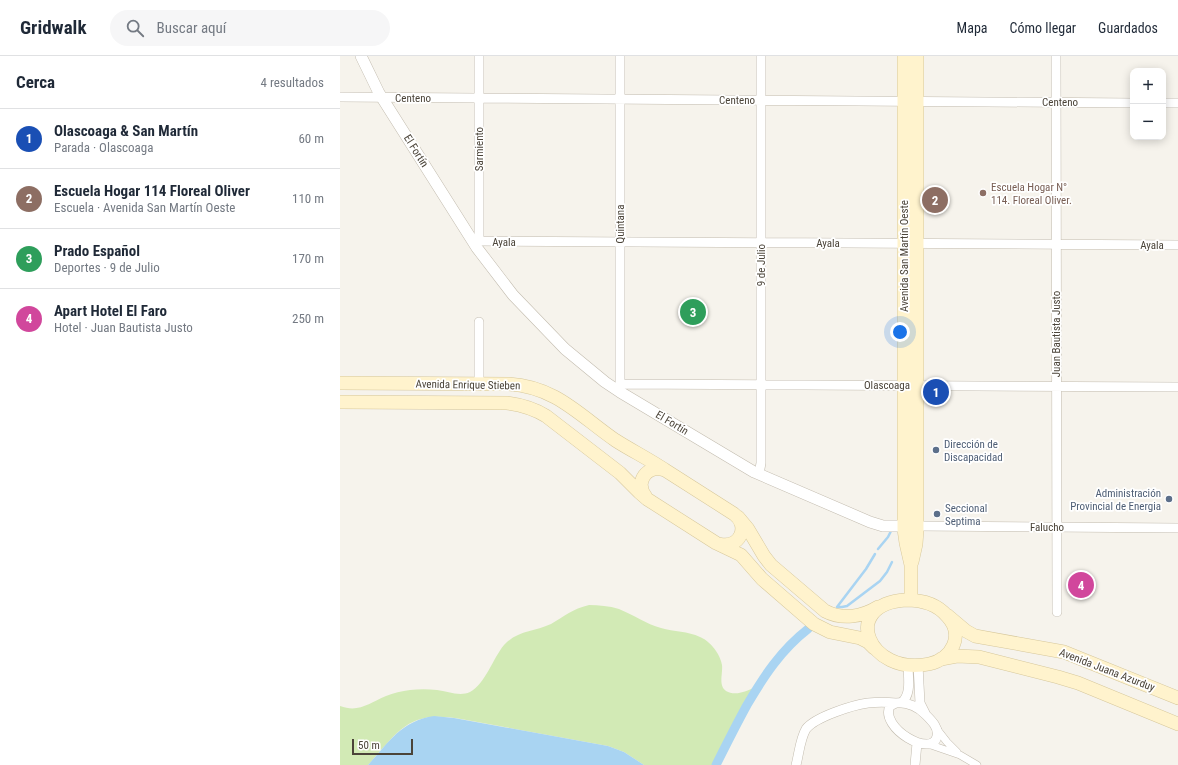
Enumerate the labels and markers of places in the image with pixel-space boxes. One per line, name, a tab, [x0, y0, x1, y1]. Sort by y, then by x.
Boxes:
place label: Escuela Hogar N° 114. Floreal Oliver.	[991, 181, 1072, 207]
pin: 2	[922, 185, 948, 215]
marker: Escuela Hogar N° 114. Floreal Oliver.	[978, 188, 988, 198]
pin: 3	[680, 297, 706, 327]
pin: 1	[923, 377, 949, 407]
place label: Dirección de Discapacidad	[944, 438, 1003, 464]
marker: Dirección de Discapacidad	[931, 445, 941, 455]
place label: Administración Provincial de Energia	[1070, 487, 1161, 513]
marker: Administración Provincial de Energia	[1164, 494, 1174, 504]
place label: Seccional Septima	[945, 502, 987, 528]
marker: Seccional Septima	[932, 509, 942, 519]
pin: 4	[1068, 570, 1094, 600]

